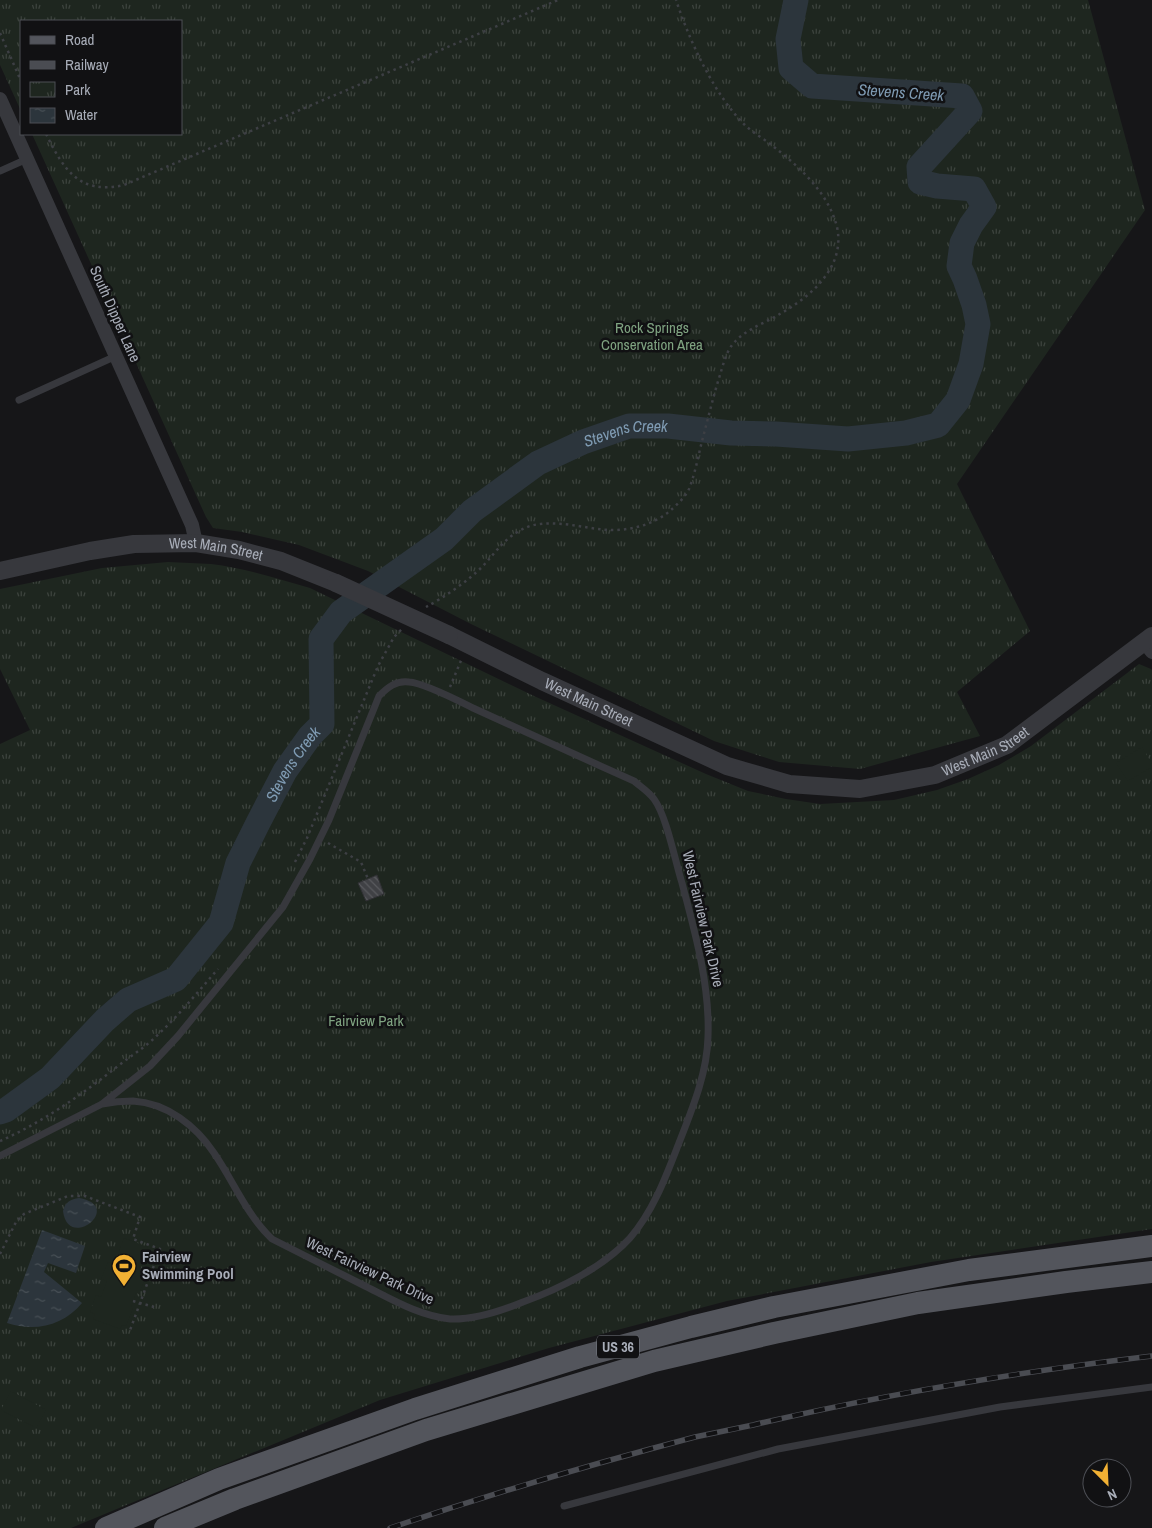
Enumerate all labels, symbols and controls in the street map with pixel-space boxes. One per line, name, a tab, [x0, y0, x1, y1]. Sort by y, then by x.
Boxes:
legend	[20, 20, 182, 135]
text: Road	[65, 29, 94, 50]
text: Railway	[65, 54, 110, 75]
water label: Stevens Creek	[857, 78, 945, 106]
text: Park	[65, 79, 91, 100]
text: Water	[65, 104, 97, 125]
street label: South Dipper Lane	[85, 262, 146, 365]
park label: Rock Springs Conservation Area	[601, 317, 703, 355]
water label: Stevens Creek	[581, 415, 668, 452]
street label: West Main Street	[169, 532, 266, 566]
street label: West Main Street	[541, 673, 637, 732]
water label: Stevens Creek	[260, 721, 325, 805]
street label: West Main Street	[938, 721, 1034, 781]
street label: West Fairview Park Drive	[678, 849, 729, 989]
park label: Fairview Park	[328, 1010, 404, 1031]
street label: West Fairview Park Drive	[303, 1232, 438, 1310]
place label: Fairview Swimming Pool	[142, 1246, 234, 1284]
sports icon: Fairview Swimming Pool	[111, 1253, 137, 1287]
road number: US 36	[597, 1335, 639, 1358]
north arrow	[1082, 1458, 1132, 1508]
text: N	[1105, 1485, 1120, 1505]

